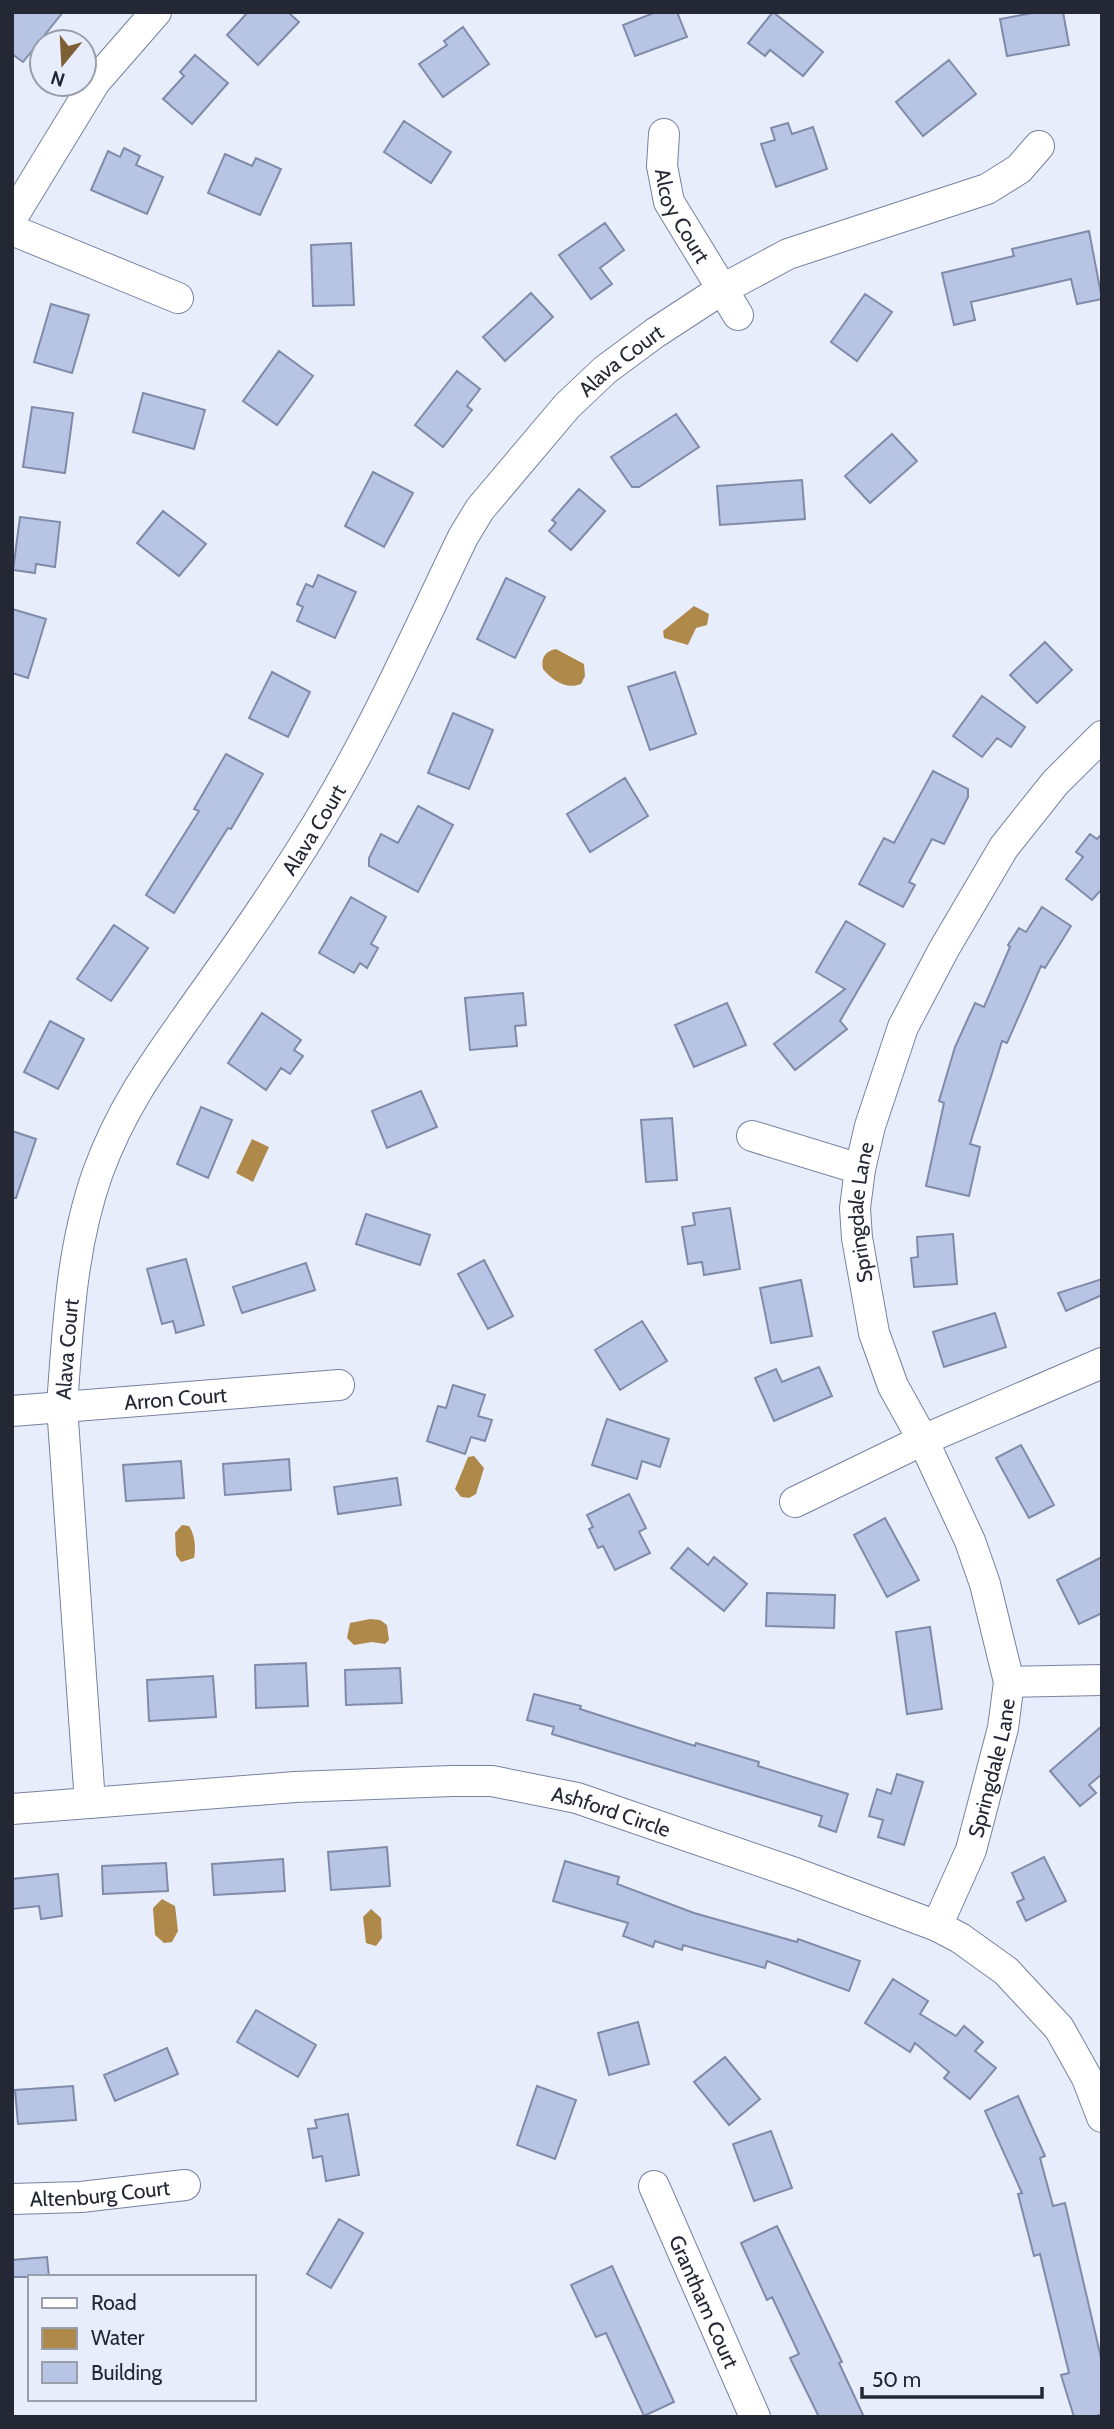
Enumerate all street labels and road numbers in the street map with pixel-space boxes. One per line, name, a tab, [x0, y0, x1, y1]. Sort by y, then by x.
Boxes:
street label: Alcoy Court	[650, 166, 715, 267]
street label: Alava Court	[573, 319, 668, 401]
street label: Alava Court	[276, 780, 350, 879]
street label: Springdale Lane	[842, 1139, 878, 1285]
street label: Alava Court	[50, 1297, 83, 1401]
street label: Arron Court	[123, 1381, 228, 1415]
street label: Springdale Lane	[962, 1697, 1019, 1840]
street label: Ashford Circle	[550, 1781, 674, 1842]
street label: Altenburg Court	[29, 2174, 171, 2211]
street label: Grantham Court	[664, 2231, 745, 2372]

